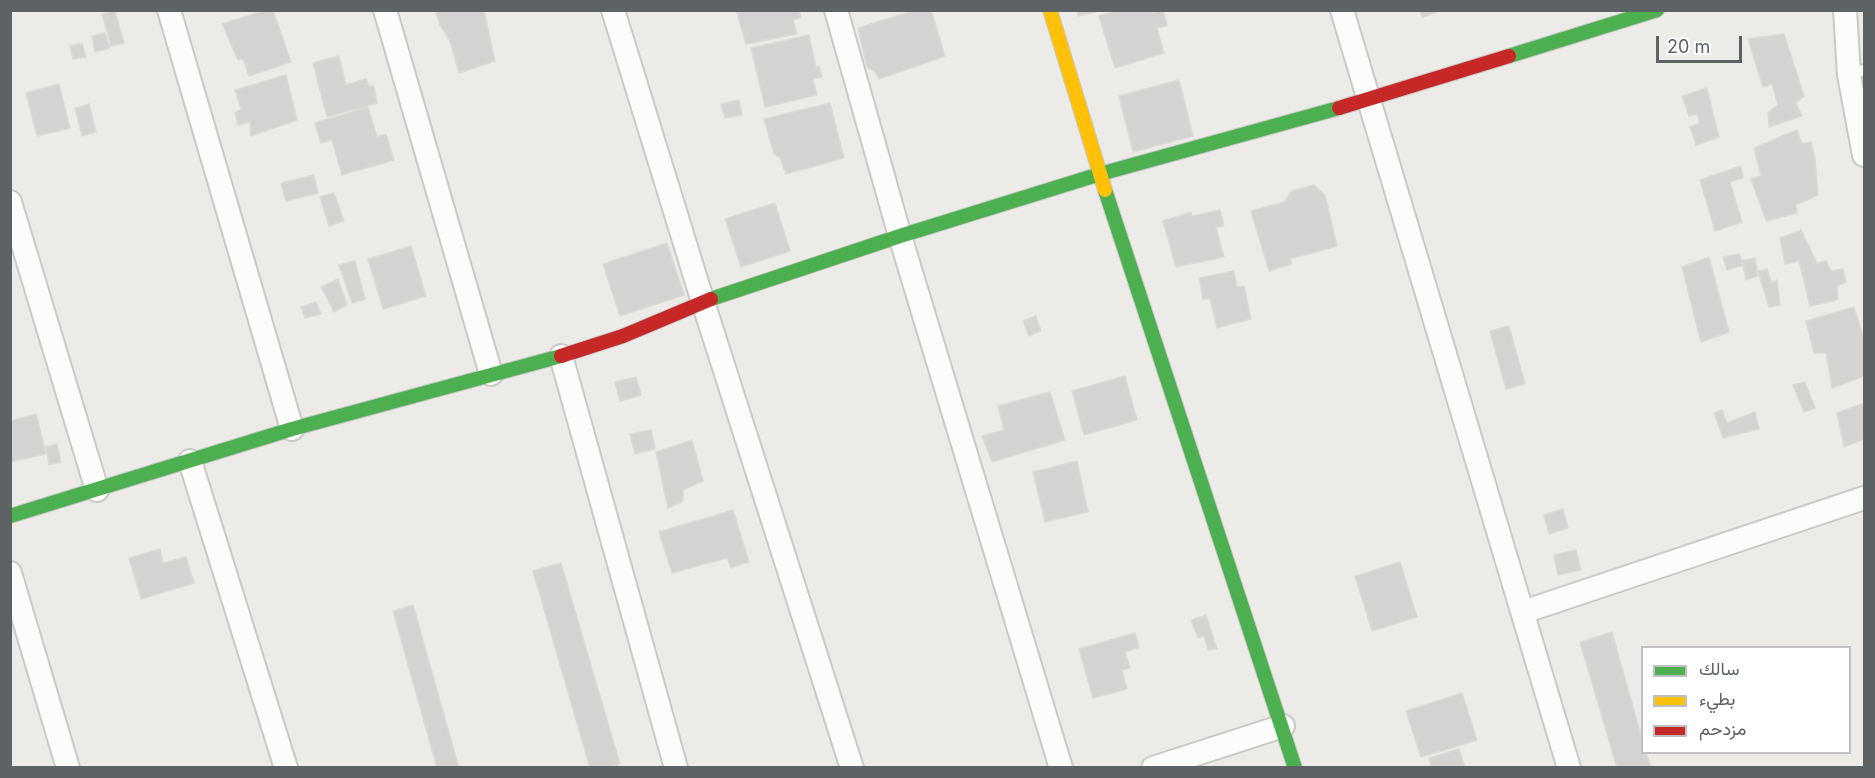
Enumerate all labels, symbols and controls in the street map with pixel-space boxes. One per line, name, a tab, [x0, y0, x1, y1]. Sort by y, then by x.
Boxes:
scale bar	[1659, 24, 1744, 62]
text: 20 m	[1667, 36, 1710, 57]
legend	[1641, 646, 1851, 754]
text: سالك	[1699, 658, 1739, 679]
text: بطيء	[1699, 688, 1735, 709]
text: مزدحم	[1699, 718, 1746, 739]

